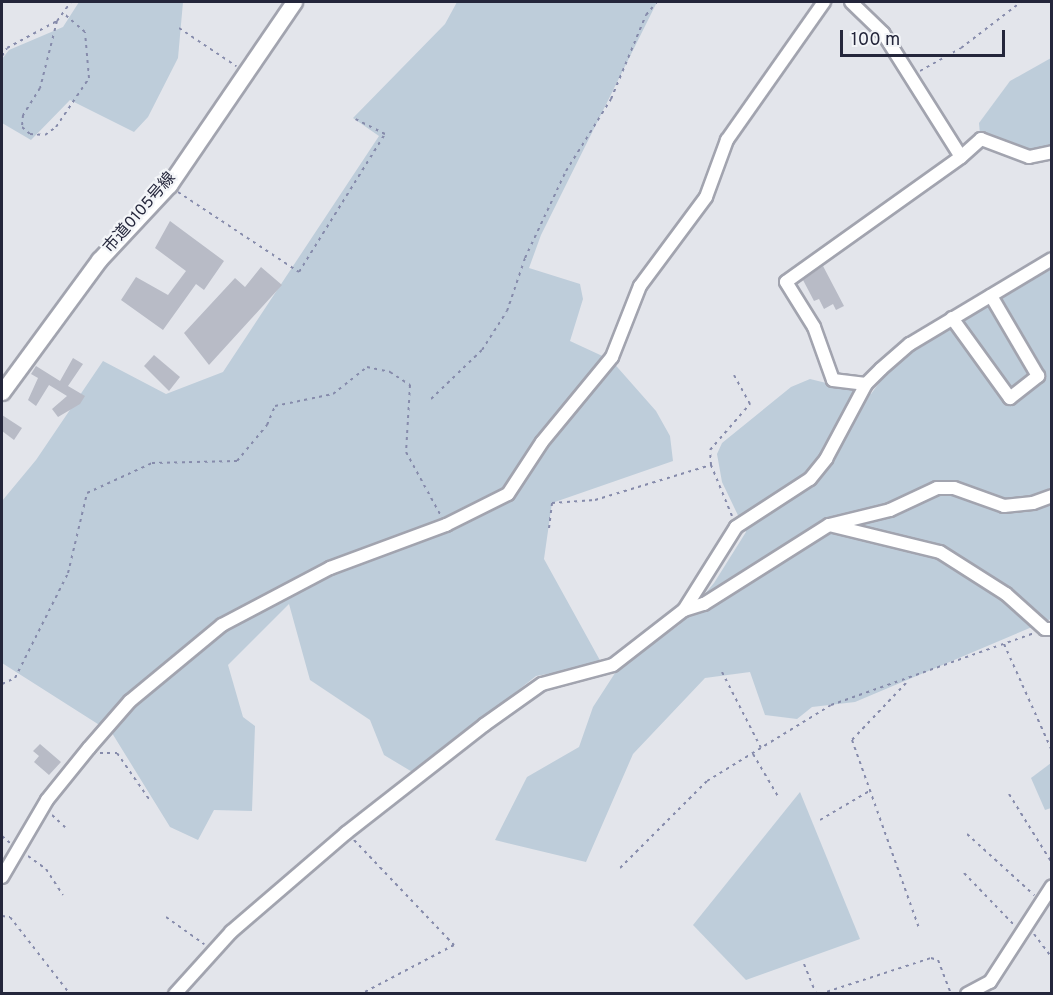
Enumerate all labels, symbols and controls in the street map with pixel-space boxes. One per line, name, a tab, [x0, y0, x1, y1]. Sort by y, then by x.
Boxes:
scale bar	[843, 18, 1008, 56]
text: 100 m	[851, 29, 900, 52]
street label: 市道0105号線	[100, 169, 180, 257]

